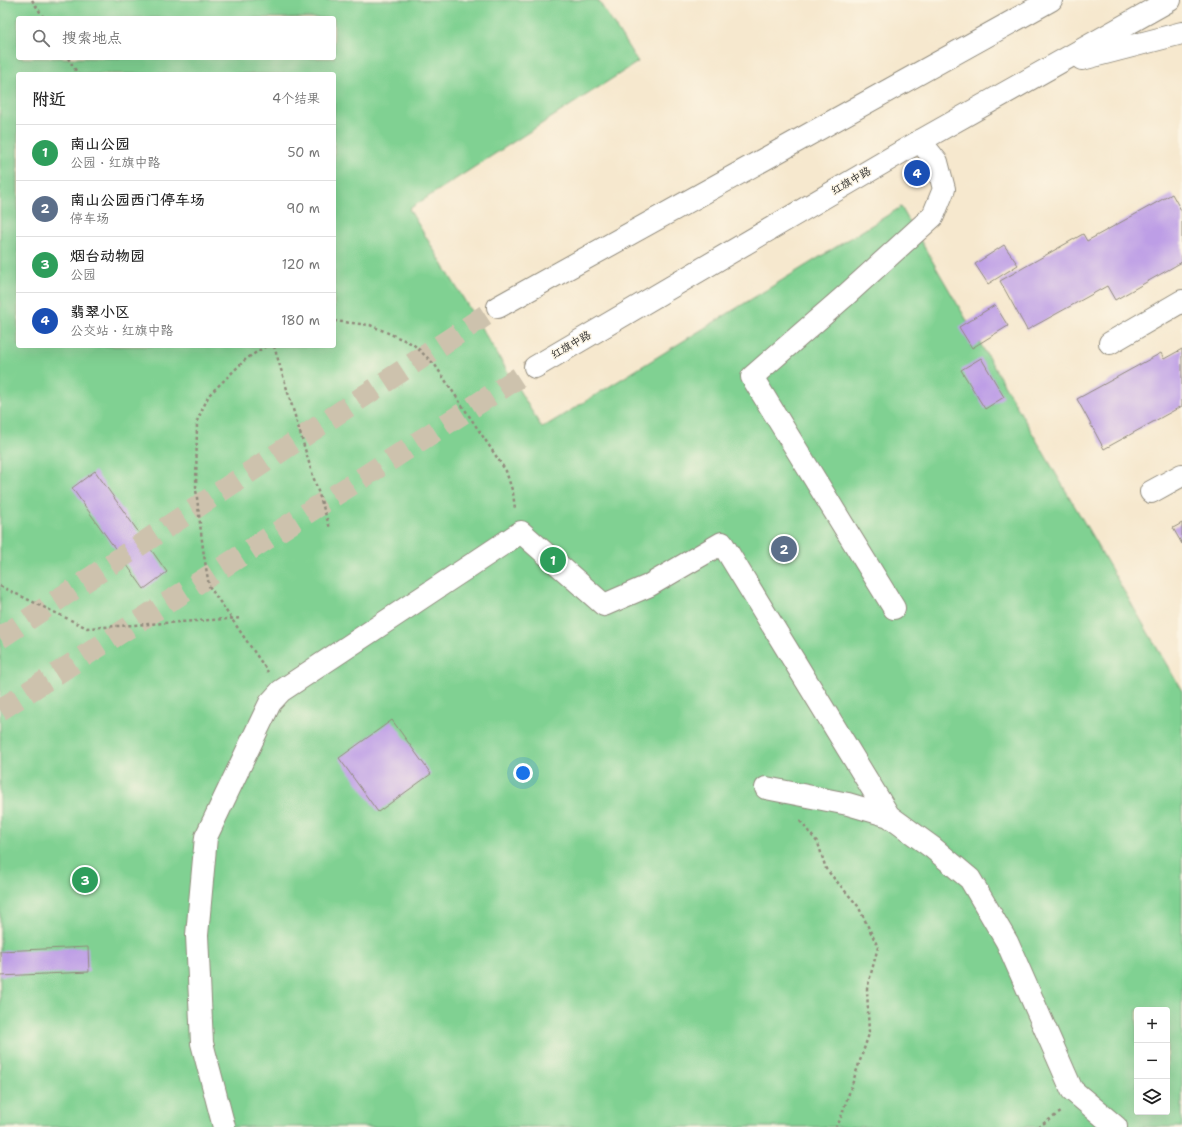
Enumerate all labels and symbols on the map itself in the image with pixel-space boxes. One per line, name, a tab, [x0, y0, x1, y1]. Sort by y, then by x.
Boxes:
pin: 4	[904, 158, 930, 188]
street label: 红旗中路	[828, 164, 874, 198]
street label: 红旗中路	[548, 328, 594, 362]
pin: 2	[771, 534, 797, 564]
pin: 1	[540, 545, 566, 575]
your location	[513, 763, 533, 783]
pin: 3	[72, 865, 98, 895]

